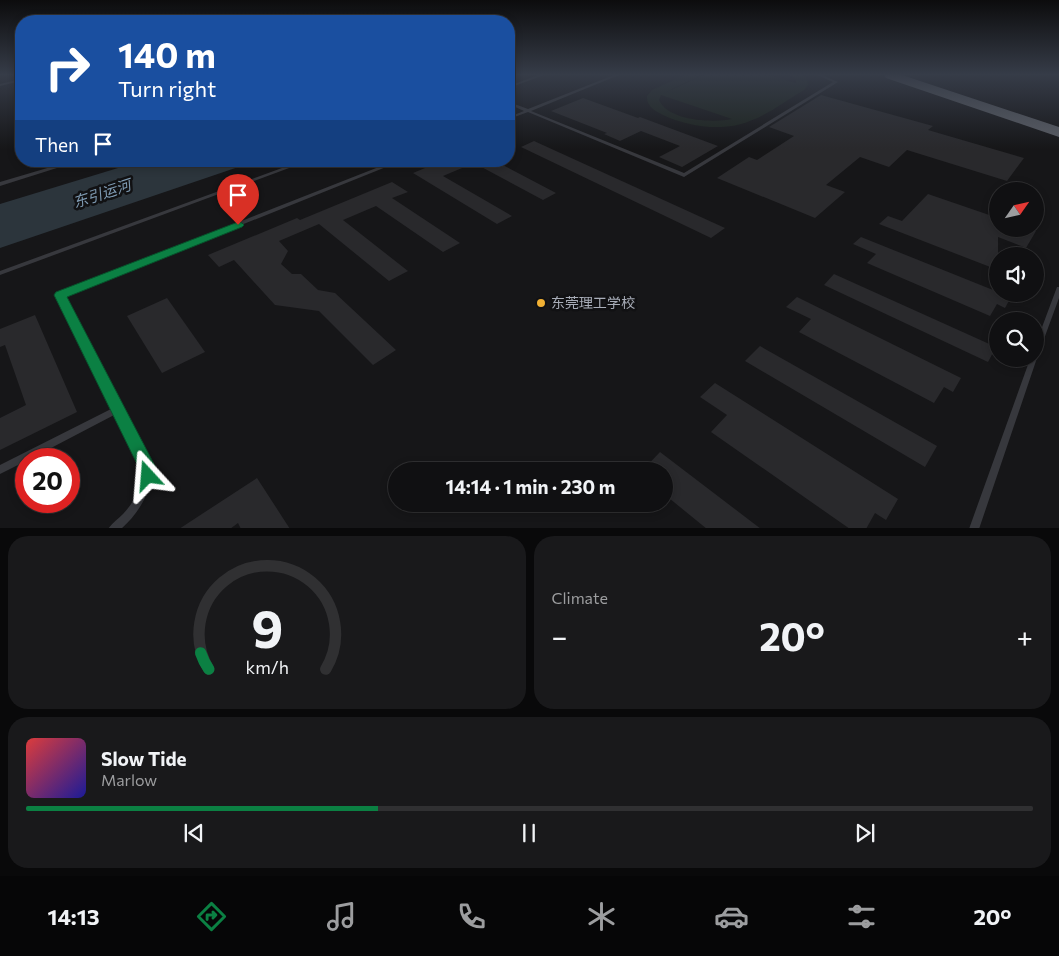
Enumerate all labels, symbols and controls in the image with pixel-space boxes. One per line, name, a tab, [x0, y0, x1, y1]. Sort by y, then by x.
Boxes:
text: 140 m	[118, 32, 216, 75]
icon: right	[35, 35, 100, 100]
text: Turn right	[118, 75, 216, 102]
icon: arrive	[89, 130, 117, 158]
text: Then	[35, 133, 79, 156]
water label: 东引运河	[70, 174, 136, 211]
pin	[217, 174, 259, 225]
icon: arrive	[224, 181, 252, 209]
north arrow	[989, 182, 1044, 238]
map controls	[989, 182, 1044, 367]
button: sound	[989, 247, 1044, 302]
place label: 东莞理工学校	[551, 294, 635, 311]
marker: 东莞理工学校	[535, 297, 547, 309]
button: search	[989, 312, 1044, 367]
speed limit sign: 20	[15, 448, 80, 513]
position arrow	[121, 449, 173, 501]
text: 14:14 · 1 min · 230 m	[446, 475, 615, 498]
text: Climate	[552, 588, 608, 607]
text: 9	[251, 595, 283, 659]
text: 20°	[759, 612, 825, 659]
text: −	[552, 619, 567, 653]
text: +	[1017, 619, 1033, 653]
text: km/h	[245, 656, 288, 678]
text: Slow Tide	[101, 747, 187, 770]
text: Marlow	[101, 770, 157, 789]
icon: previous	[180, 819, 208, 847]
icon: pause	[515, 819, 543, 847]
icon: next	[851, 819, 879, 847]
icon: directions	[194, 899, 229, 934]
icon: music	[324, 899, 359, 934]
icon: phone	[454, 899, 489, 934]
icon: climate	[584, 899, 619, 934]
icon: car	[714, 899, 749, 934]
icon: filters	[844, 899, 879, 934]
text: 14:13	[47, 903, 99, 930]
text: 20°	[973, 903, 1011, 930]

